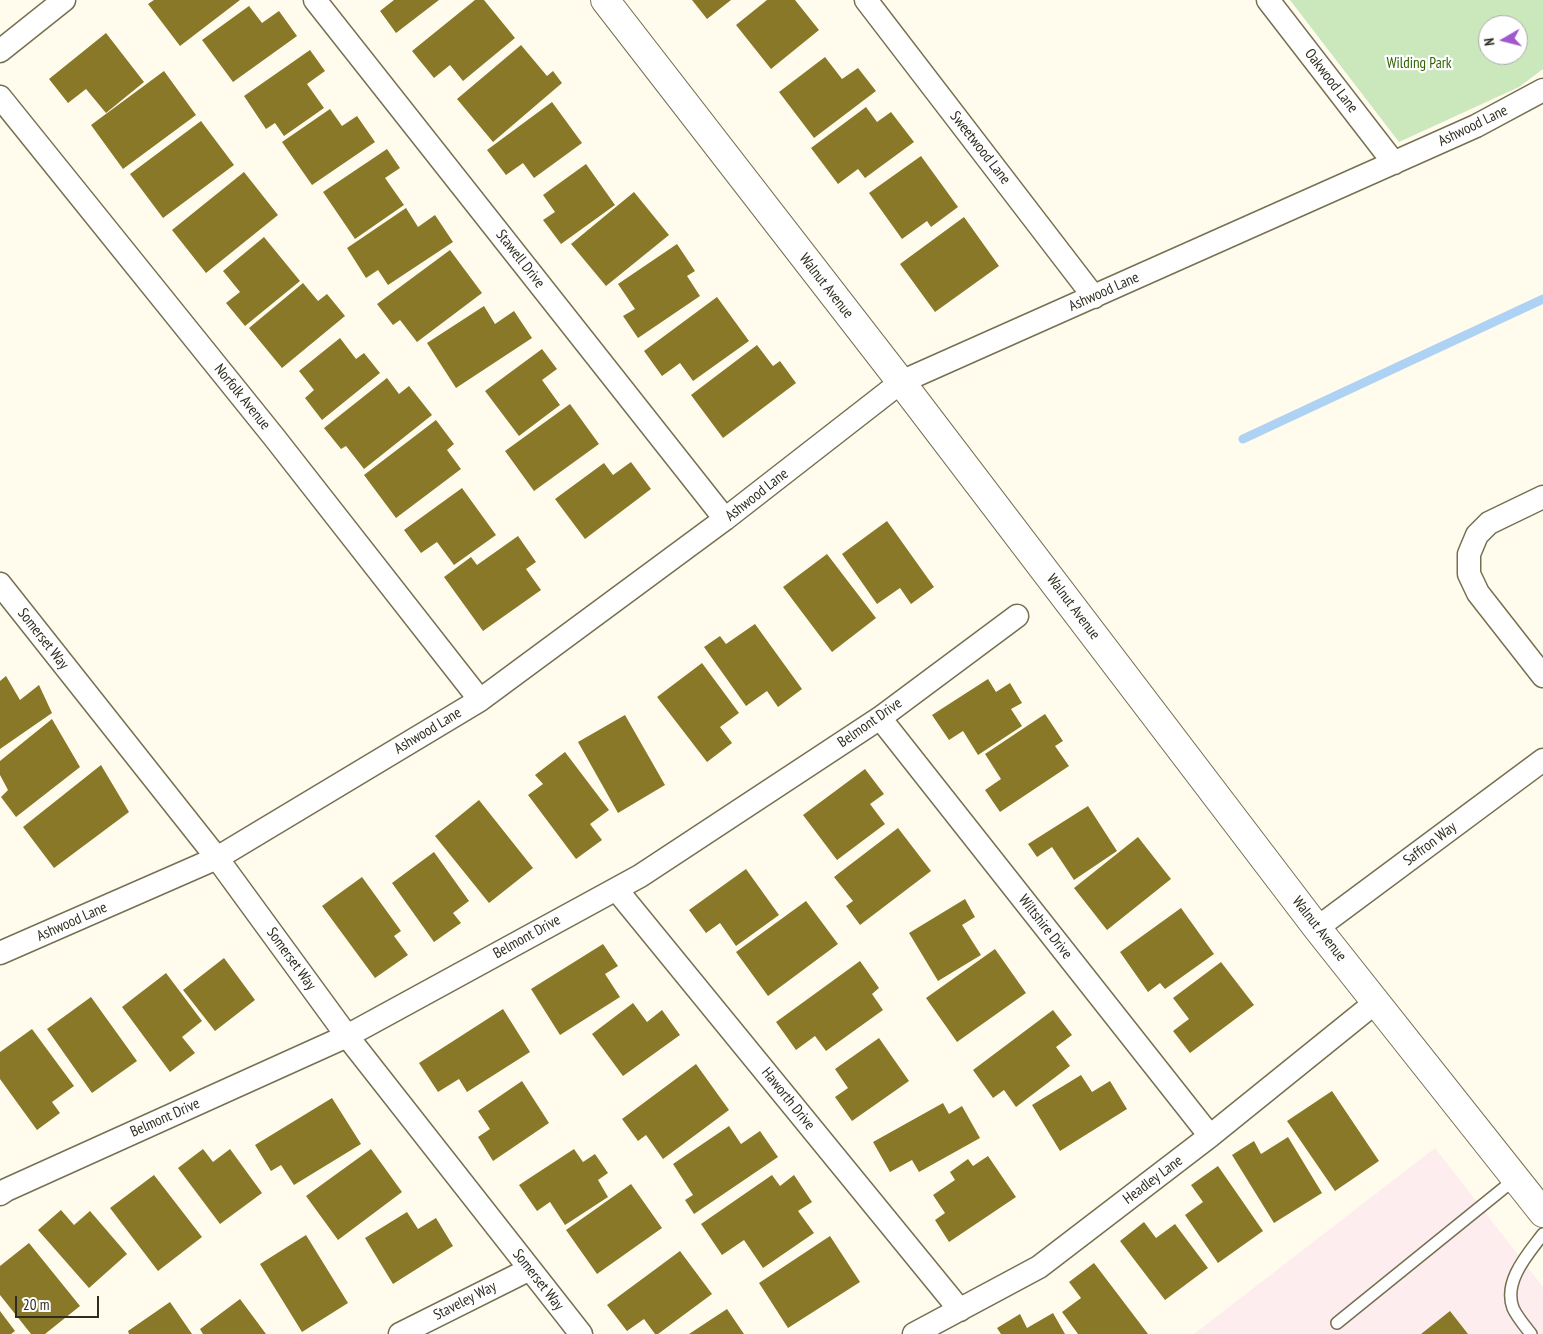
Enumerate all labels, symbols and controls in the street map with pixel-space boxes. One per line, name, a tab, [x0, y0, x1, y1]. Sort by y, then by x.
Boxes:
north arrow	[1478, 15, 1528, 65]
text: N	[1480, 37, 1499, 47]
street label: Oakwood Lane	[1300, 45, 1362, 117]
park label: Wilding Park	[1386, 55, 1452, 73]
street label: Ashwood Lane	[1435, 101, 1511, 151]
street label: Sweetwood Lane	[946, 108, 1014, 188]
street label: Stawell Drive	[492, 226, 548, 292]
street label: Walnut Avenue	[795, 250, 857, 322]
street label: Ashwood Lane	[1066, 269, 1142, 315]
street label: Norfolk Avenue	[210, 361, 274, 433]
street label: Ashwood Lane	[722, 465, 792, 525]
street label: Walnut Avenue	[1043, 571, 1103, 643]
street label: Somerset Way	[14, 605, 72, 673]
street label: Belmont Drive	[834, 694, 906, 752]
street label: Ashwood Lane	[391, 704, 465, 758]
street label: Saffron Way	[1400, 818, 1460, 870]
street label: Wiltshire Drive	[1014, 891, 1076, 963]
street label: Walnut Avenue	[1288, 893, 1350, 965]
street label: Ashwood Lane	[34, 899, 110, 945]
street label: Belmont Drive	[490, 911, 564, 963]
street label: Somerset Way	[262, 924, 320, 994]
street label: Haworth Drive	[757, 1064, 819, 1134]
street label: Belmont Drive	[127, 1095, 203, 1141]
street label: Headley Lane	[1120, 1152, 1186, 1208]
street label: Somerset Way	[509, 1246, 567, 1314]
street label: Staveley Way	[431, 1278, 499, 1324]
scale bar	[18, 1286, 101, 1318]
text: 20 m	[23, 1295, 49, 1314]

